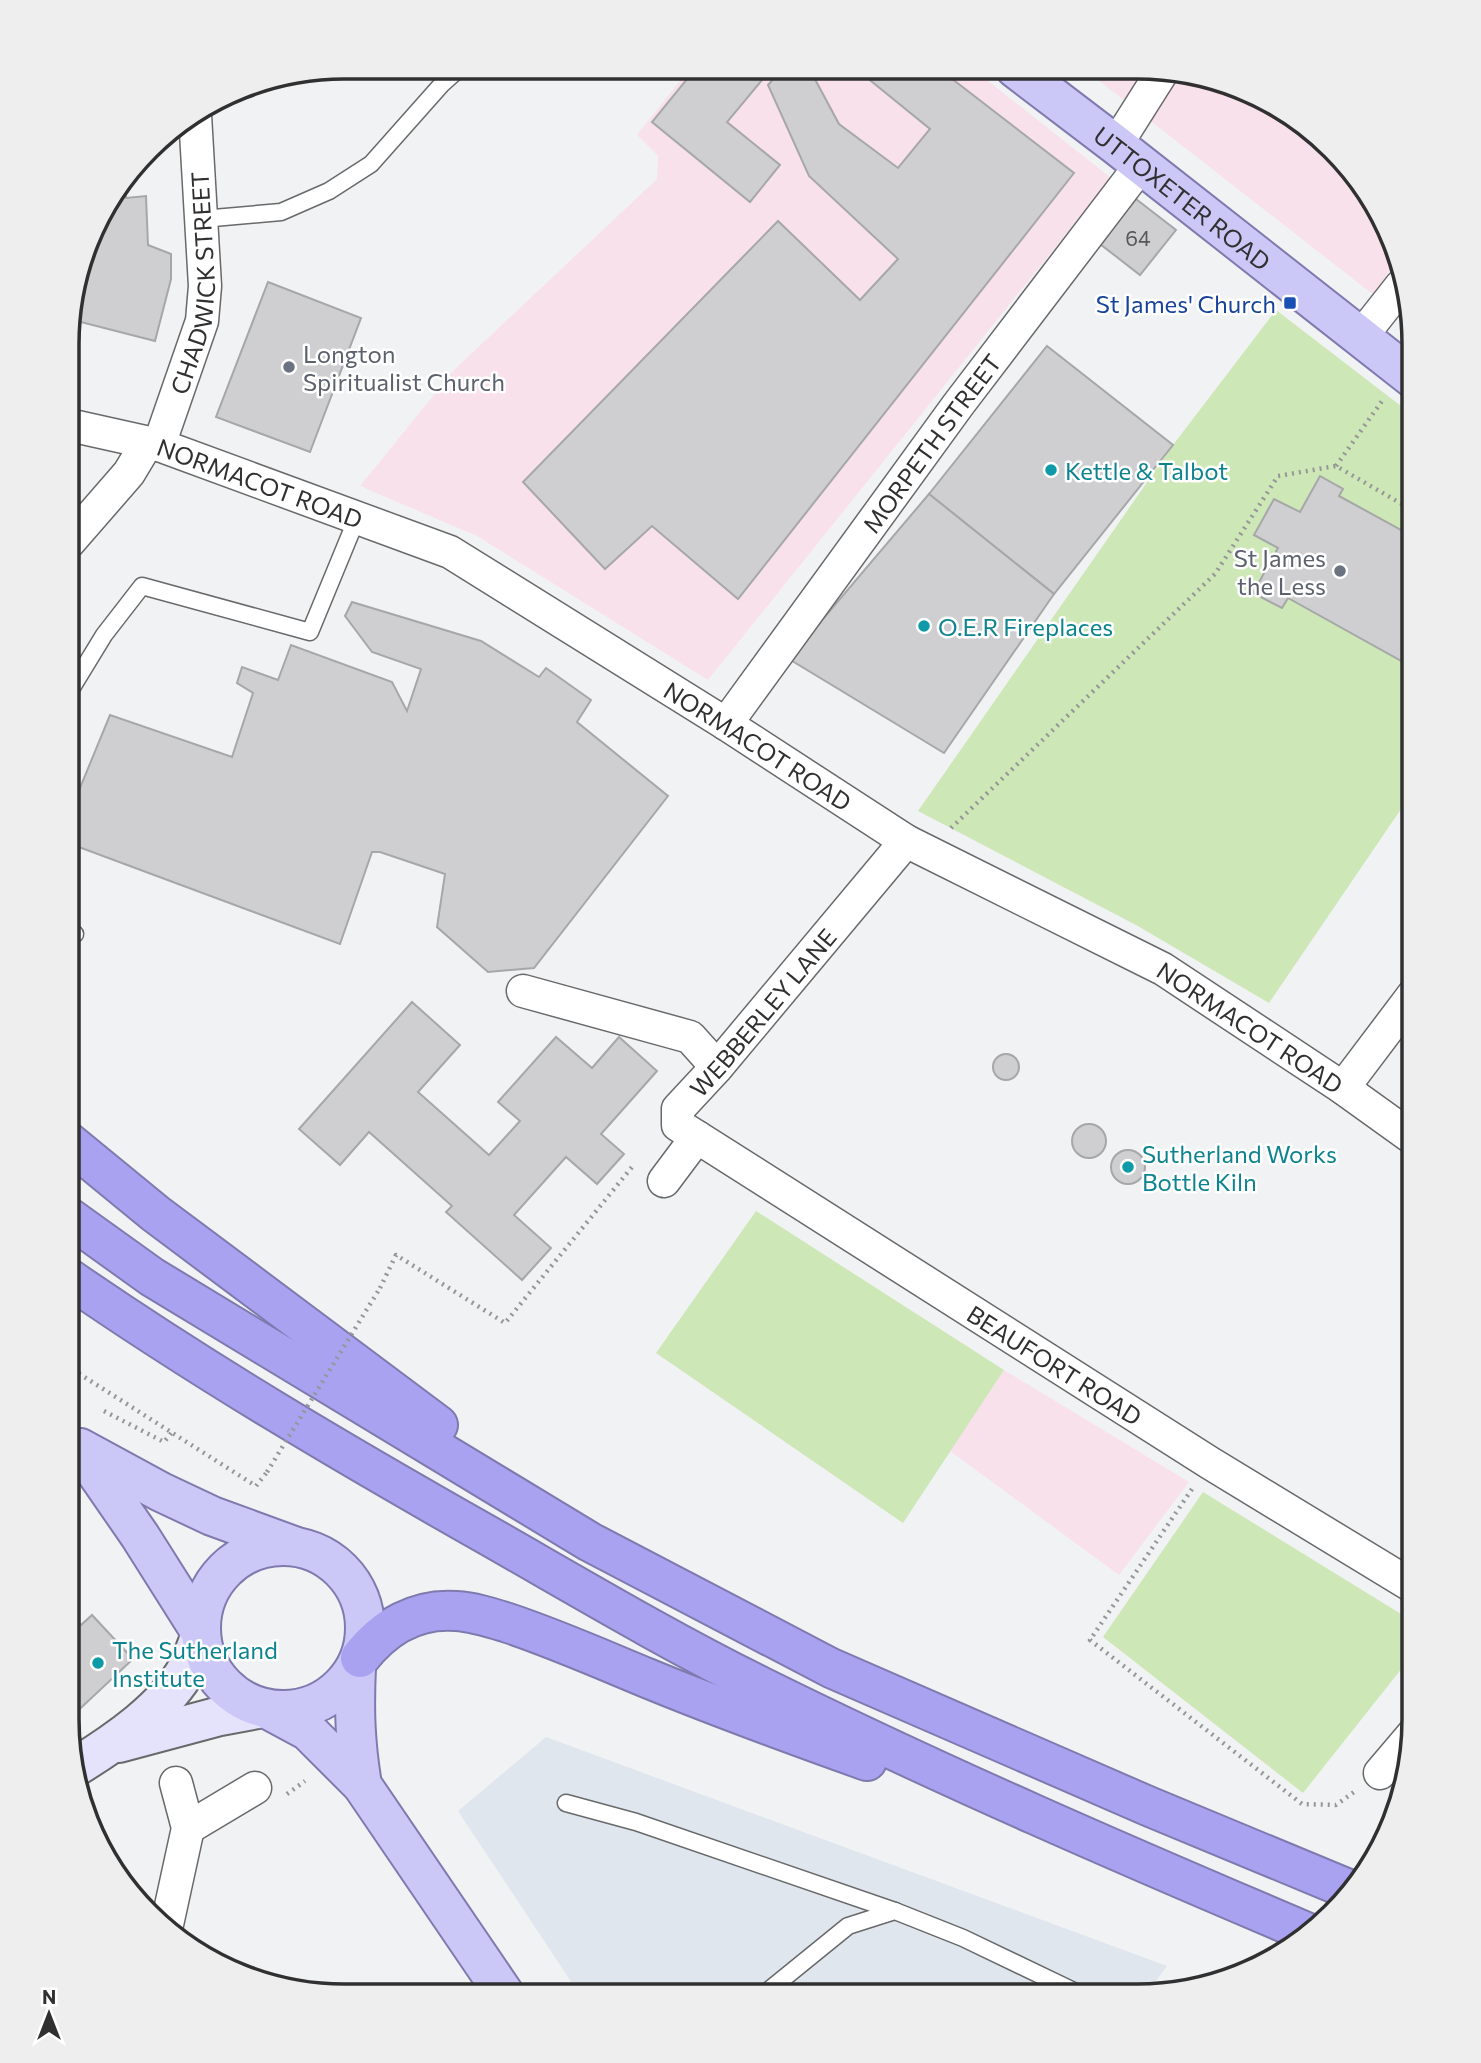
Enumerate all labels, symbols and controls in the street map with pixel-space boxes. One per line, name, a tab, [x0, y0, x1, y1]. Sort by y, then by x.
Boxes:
street label: UTTOXETER ROAD	[1089, 119, 1277, 276]
street label: CHADWICK STREET	[163, 171, 220, 398]
house number: 64	[1125, 225, 1151, 250]
place label: St James' Church	[1096, 289, 1276, 318]
marker: St James' Church	[1282, 295, 1298, 311]
place label: Longton Spiritualist Church	[303, 339, 505, 396]
street label: MORPETH STREET	[856, 348, 1006, 538]
marker: Longton Spiritualist Church	[281, 359, 297, 375]
street label: NORMACOT ROAD	[153, 431, 367, 533]
place label: Kettle & Talbot	[1065, 456, 1228, 485]
marker: Kettle & Talbot	[1043, 462, 1059, 478]
place label: St James the Less	[1234, 543, 1326, 600]
marker: St James the Less	[1332, 563, 1348, 579]
place label: O.E.R Fireplaces	[938, 612, 1113, 641]
marker: O.E.R Fireplaces	[916, 618, 932, 634]
street label: NORMACOT ROAD	[659, 675, 857, 816]
street label: WEBBERLEY LANE	[683, 922, 841, 1102]
street label: NORMACOT ROAD	[1152, 955, 1349, 1099]
place label: Sutherland Works Bottle Kiln	[1142, 1139, 1337, 1196]
marker: Sutherland Works Bottle Kiln	[1120, 1159, 1136, 1175]
street label: BEAUFORT ROAD	[962, 1298, 1147, 1431]
place label: The Sutherland Institute	[112, 1635, 278, 1692]
marker: The Sutherland Institute	[90, 1655, 106, 1671]
north arrow	[14, 1979, 84, 2049]
text: N	[42, 1985, 56, 2008]

